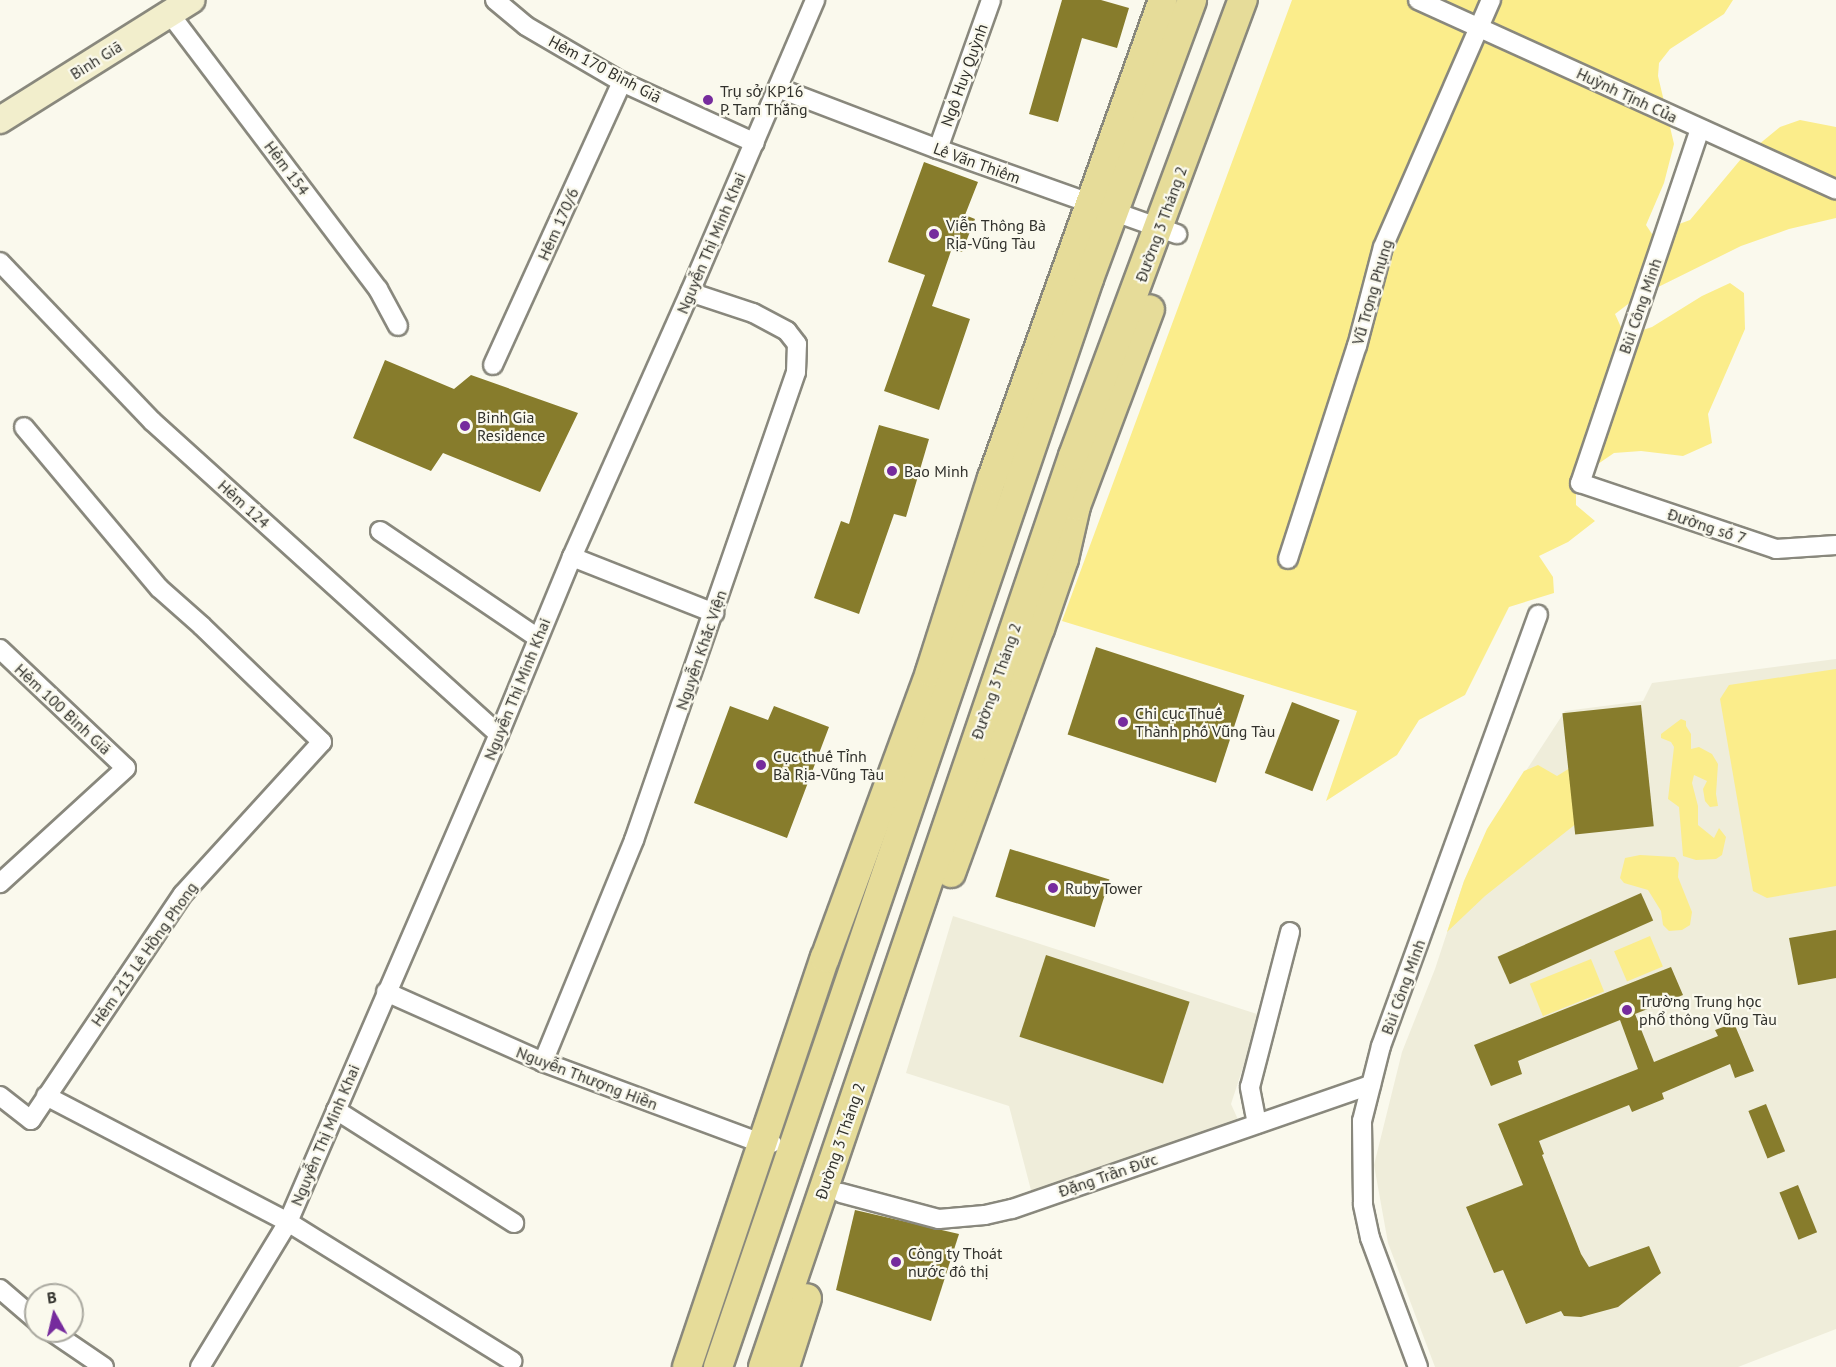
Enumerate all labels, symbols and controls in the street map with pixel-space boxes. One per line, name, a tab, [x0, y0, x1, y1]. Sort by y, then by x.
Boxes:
street label: Ngô Huy Quỳnh	[936, 21, 992, 129]
street label: Hẻm 170 Bình Giã	[545, 31, 665, 107]
street label: Bình Giã	[67, 37, 125, 83]
street label: Huỳnh Tịnh Của	[1573, 63, 1681, 127]
place label: Trụ sở KP16 P. Tam Thắng	[720, 81, 810, 119]
marker: Trụ sở KP16 P. Tam Thắng	[701, 93, 715, 107]
street label: Hẻm 154	[260, 137, 314, 199]
street label: Lê Văn Thiêm	[930, 138, 1024, 188]
street label: Đường 3 Tháng 2	[1131, 163, 1191, 285]
street label: Nguyễn Thị Minh Khai	[672, 169, 750, 317]
street label: Hẻm 170/6	[533, 185, 583, 263]
place label: Viễn Thông Bà Rịa-Vũng Tàu	[946, 215, 1046, 253]
marker: Viễn Thông Bà Rịa-Vũng Tàu	[927, 227, 941, 241]
street label: Vũ Trọng Phụng	[1348, 237, 1396, 347]
street label: Bùi Công Minh	[1615, 256, 1665, 356]
place label: Binh Gia Residence	[477, 407, 545, 445]
marker: Binh Gia Residence	[458, 419, 472, 433]
place label: Bao Minh	[904, 461, 969, 481]
marker: Bao Minh	[885, 464, 899, 478]
street label: Hẻm 124	[214, 476, 274, 532]
street label: Đường số 7	[1665, 504, 1749, 548]
street label: Nguyễn Khắc Viện	[671, 587, 731, 713]
street label: Nguyễn Thị Minh Khai	[480, 615, 554, 763]
street label: Đường 3 Tháng 2	[967, 620, 1025, 742]
street label: Hẻm 100 Bình Giã	[11, 659, 115, 759]
place label: Chi cục Thuế Thành phố Vũng Tàu	[1135, 703, 1276, 741]
marker: Chi cục Thuế Thành phố Vũng Tàu	[1116, 715, 1130, 729]
place label: Cục thuế Tỉnh Bà Rịa-Vũng Tàu	[773, 746, 885, 784]
marker: Cục thuế Tỉnh Bà Rịa-Vũng Tàu	[754, 758, 768, 772]
street label: Hẻm 213 Lê Hồng Phong	[87, 878, 201, 1030]
place label: Ruby Tower	[1065, 878, 1144, 898]
marker: Ruby Tower	[1046, 881, 1060, 895]
street label: Bùi Công Minh	[1377, 937, 1429, 1037]
place label: Trường Trung học phổ thông Vũng Tàu	[1639, 991, 1778, 1029]
marker: Trường Trung học phổ thông Vũng Tàu	[1620, 1003, 1634, 1017]
street label: Nguyễn Thượng Hiền	[513, 1042, 661, 1114]
street label: Nguyễn Thị Minh Khai	[286, 1061, 364, 1209]
street label: Đường 3 Tháng 2	[811, 1080, 869, 1202]
street label: Đặng Trần Đức	[1056, 1149, 1160, 1201]
place label: Công ty Thoát nước đô thị	[908, 1243, 1003, 1281]
marker: Công ty Thoát nước đô thị	[889, 1255, 903, 1269]
north arrow	[24, 1283, 84, 1343]
text: B	[46, 1287, 58, 1308]

